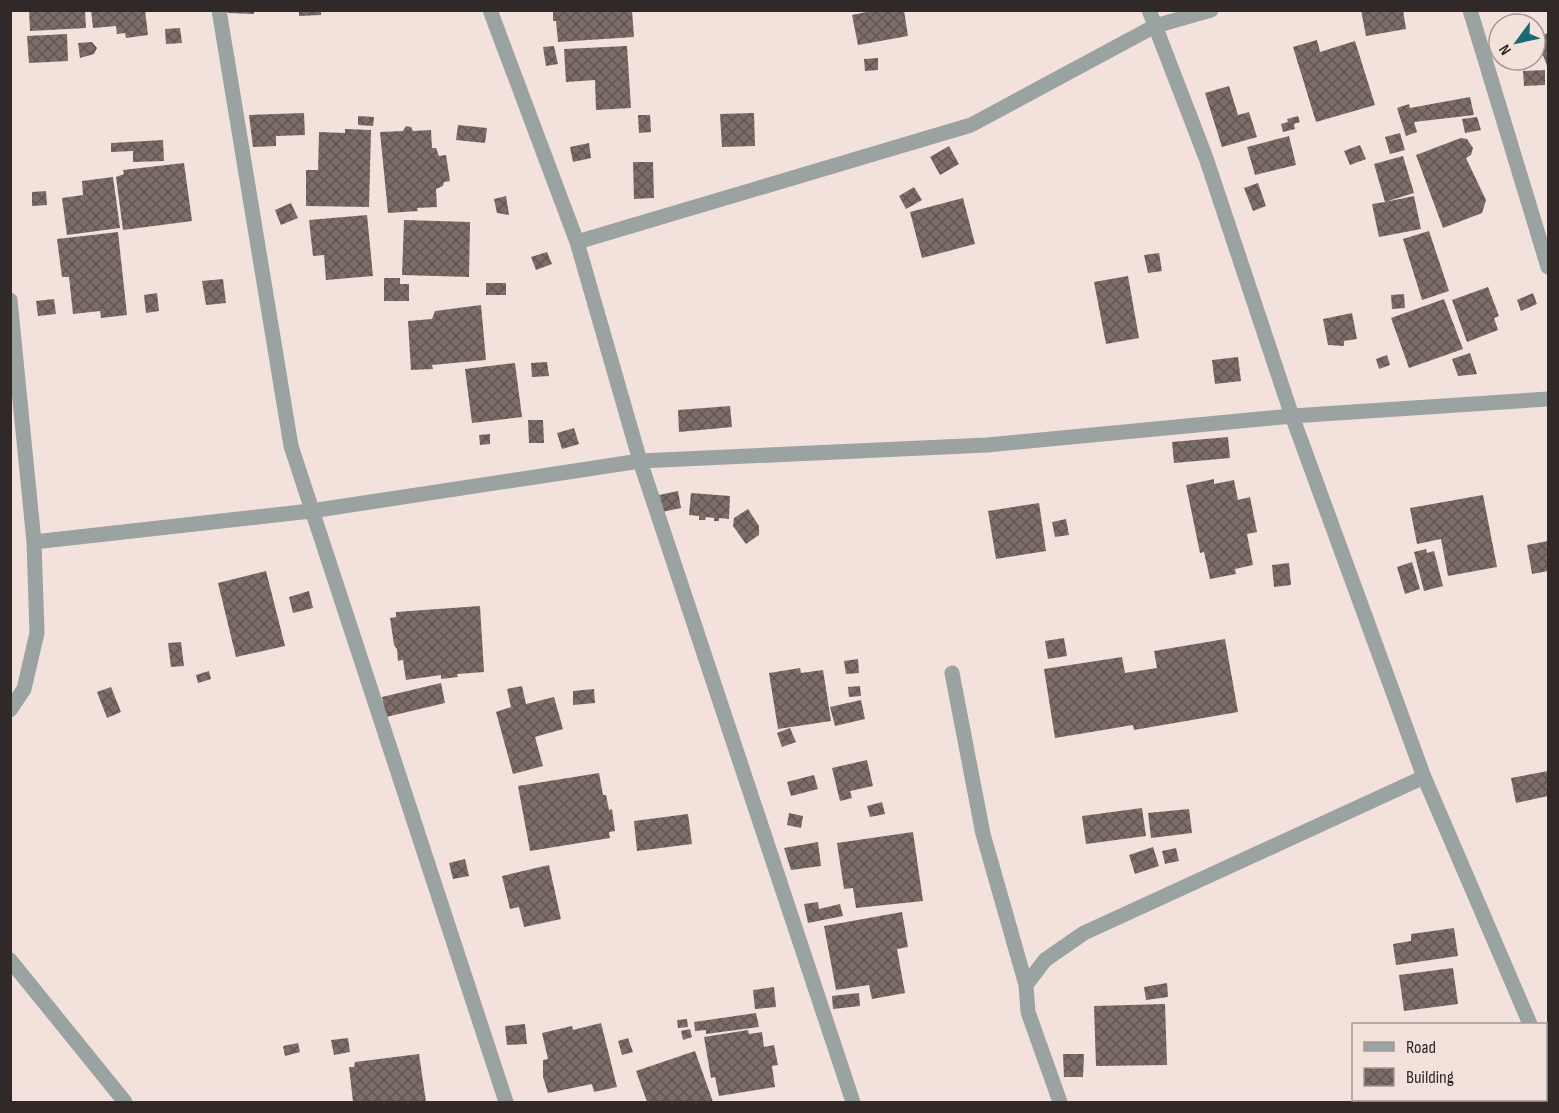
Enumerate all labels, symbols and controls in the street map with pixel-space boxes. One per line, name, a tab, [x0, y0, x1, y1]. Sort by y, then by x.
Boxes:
north arrow	[1487, 12, 1547, 72]
text: N	[1495, 41, 1516, 58]
legend	[1352, 1023, 1547, 1101]
text: Road	[1406, 1037, 1436, 1058]
text: Building	[1406, 1067, 1454, 1088]

